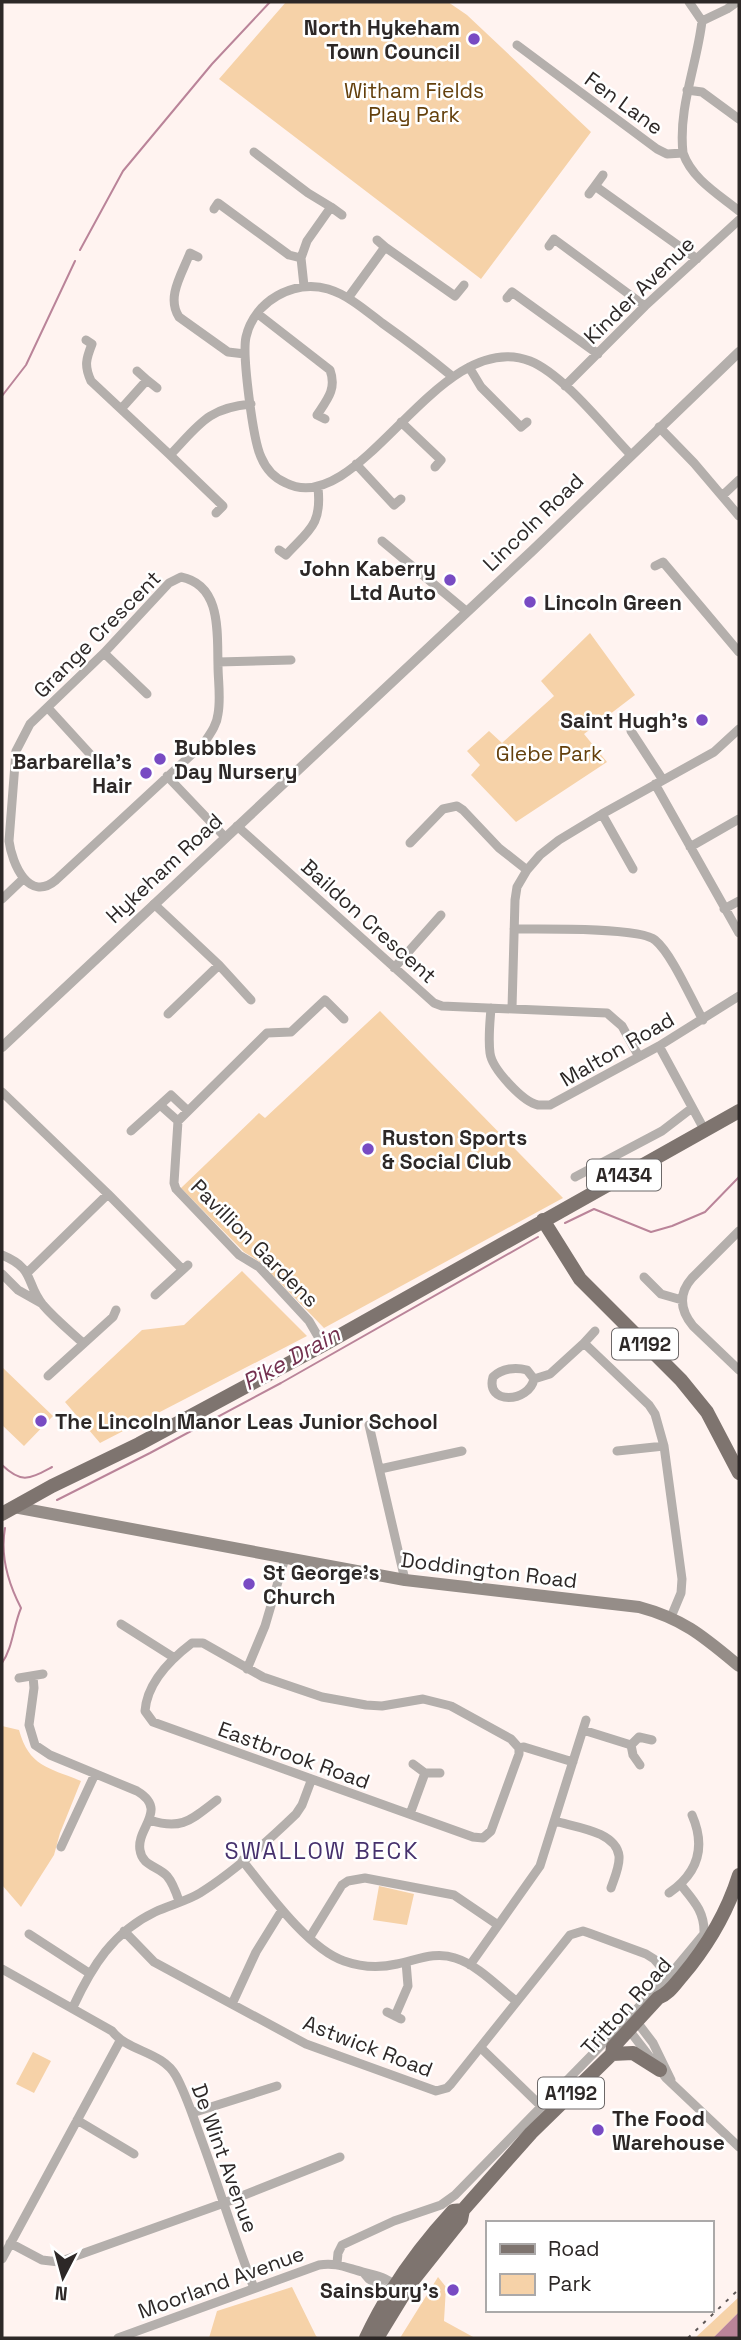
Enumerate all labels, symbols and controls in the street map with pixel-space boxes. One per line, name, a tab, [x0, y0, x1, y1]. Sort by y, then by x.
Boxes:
place label: North Hykeham Town Council	[304, 14, 460, 65]
marker: North Hykeham Town Council	[466, 31, 482, 47]
street label: Fen Lane	[579, 65, 669, 141]
park label: Witham Fields Play Park	[344, 77, 484, 128]
street label: Kinder Avenue	[578, 230, 700, 350]
street label: Lincoln Road	[477, 467, 589, 577]
place label: John Kaberry Ltd Auto	[300, 555, 436, 606]
street label: Grange Crescent	[28, 565, 166, 703]
marker: John Kaberry Ltd Auto	[442, 572, 458, 588]
place label: Lincoln Green	[544, 589, 682, 616]
marker: Lincoln Green	[522, 594, 538, 610]
place label: Saint Hugh's	[560, 707, 688, 734]
marker: Saint Hugh's	[694, 712, 710, 728]
place label: Bubbles Day Nursery	[174, 734, 298, 785]
park label: Glebe Park	[496, 740, 602, 767]
place label: Barbarella's Hair	[12, 748, 132, 799]
marker: Bubbles Day Nursery	[152, 751, 168, 767]
marker: Barbarella's Hair	[138, 765, 154, 781]
street label: Hykeham Road	[100, 807, 228, 929]
street label: Baildon Crescent	[296, 853, 442, 989]
street label: Malton Road	[555, 1005, 679, 1093]
place label: Ruston Sports & Social Club	[382, 1124, 527, 1175]
marker: Ruston Sports & Social Club	[360, 1141, 376, 1157]
road number: A1434	[587, 1160, 661, 1190]
street label: Pavillion Gardens	[185, 1173, 325, 1313]
water label: Pike Drain	[237, 1318, 346, 1397]
road number: A1192	[612, 1328, 678, 1360]
place label: The Lincoln Manor Leas Junior School	[55, 1408, 438, 1435]
marker: The Lincoln Manor Leas Junior School	[33, 1413, 49, 1429]
street label: Doddington Road	[399, 1546, 579, 1594]
place label: St George's Church	[263, 1559, 379, 1610]
marker: St George's Church	[241, 1576, 257, 1592]
street label: Eastbrook Road	[214, 1715, 374, 1795]
district label: SWALLOW BECK	[225, 1836, 419, 1866]
street label: Tritton Road	[575, 1951, 677, 2061]
street label: Astwick Road	[299, 2009, 437, 2083]
road number: A1192	[538, 2078, 604, 2108]
street label: De Wint Avenue	[186, 2080, 264, 2236]
place label: The Food Warehouse	[612, 2105, 725, 2156]
marker: The Food Warehouse	[590, 2122, 606, 2138]
legend	[486, 2221, 713, 2312]
text: Road	[548, 2235, 600, 2262]
street label: Moorland Avenue	[134, 2239, 308, 2325]
north arrow	[28, 2242, 98, 2312]
text: Park	[548, 2270, 592, 2297]
place label: Sainsbury's	[320, 2277, 439, 2304]
text: N	[54, 2280, 69, 2307]
marker: Sainsbury's	[445, 2282, 461, 2298]

